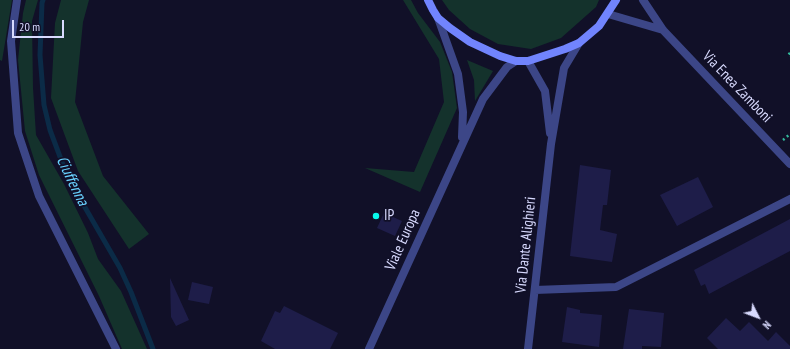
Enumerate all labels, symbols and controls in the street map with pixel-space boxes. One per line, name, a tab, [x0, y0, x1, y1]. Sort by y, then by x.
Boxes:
scale bar	[14, 12, 66, 38]
text: 20 m	[19, 19, 40, 34]
street label: Via Enea Zamboni	[698, 47, 776, 127]
water label: Ciuffenna	[52, 153, 92, 209]
street label: Via Dante Alighieri	[512, 196, 540, 294]
street label: Viale Europa	[382, 207, 424, 273]
place label: IP	[384, 207, 394, 225]
marker: IP	[371, 211, 381, 221]
north arrow	[738, 297, 778, 337]
text: N	[760, 318, 774, 332]

